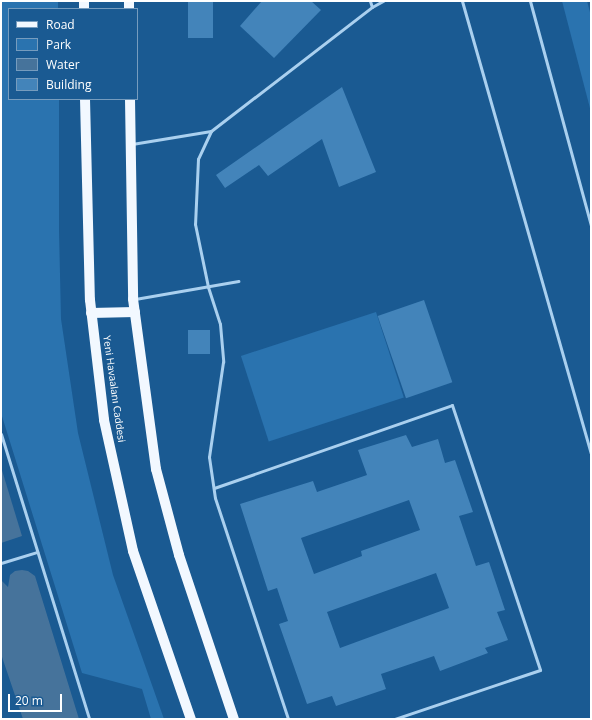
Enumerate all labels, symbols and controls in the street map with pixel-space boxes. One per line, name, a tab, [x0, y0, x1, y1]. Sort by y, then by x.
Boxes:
legend	[8, 8, 138, 100]
text: Road	[46, 16, 75, 33]
text: Park	[46, 36, 71, 53]
text: Water	[46, 56, 80, 73]
text: Building	[46, 76, 91, 93]
street label: Yeni Havaalanı Caddesi	[101, 335, 127, 443]
scale bar	[10, 686, 64, 712]
text: 20 m	[15, 692, 43, 709]

